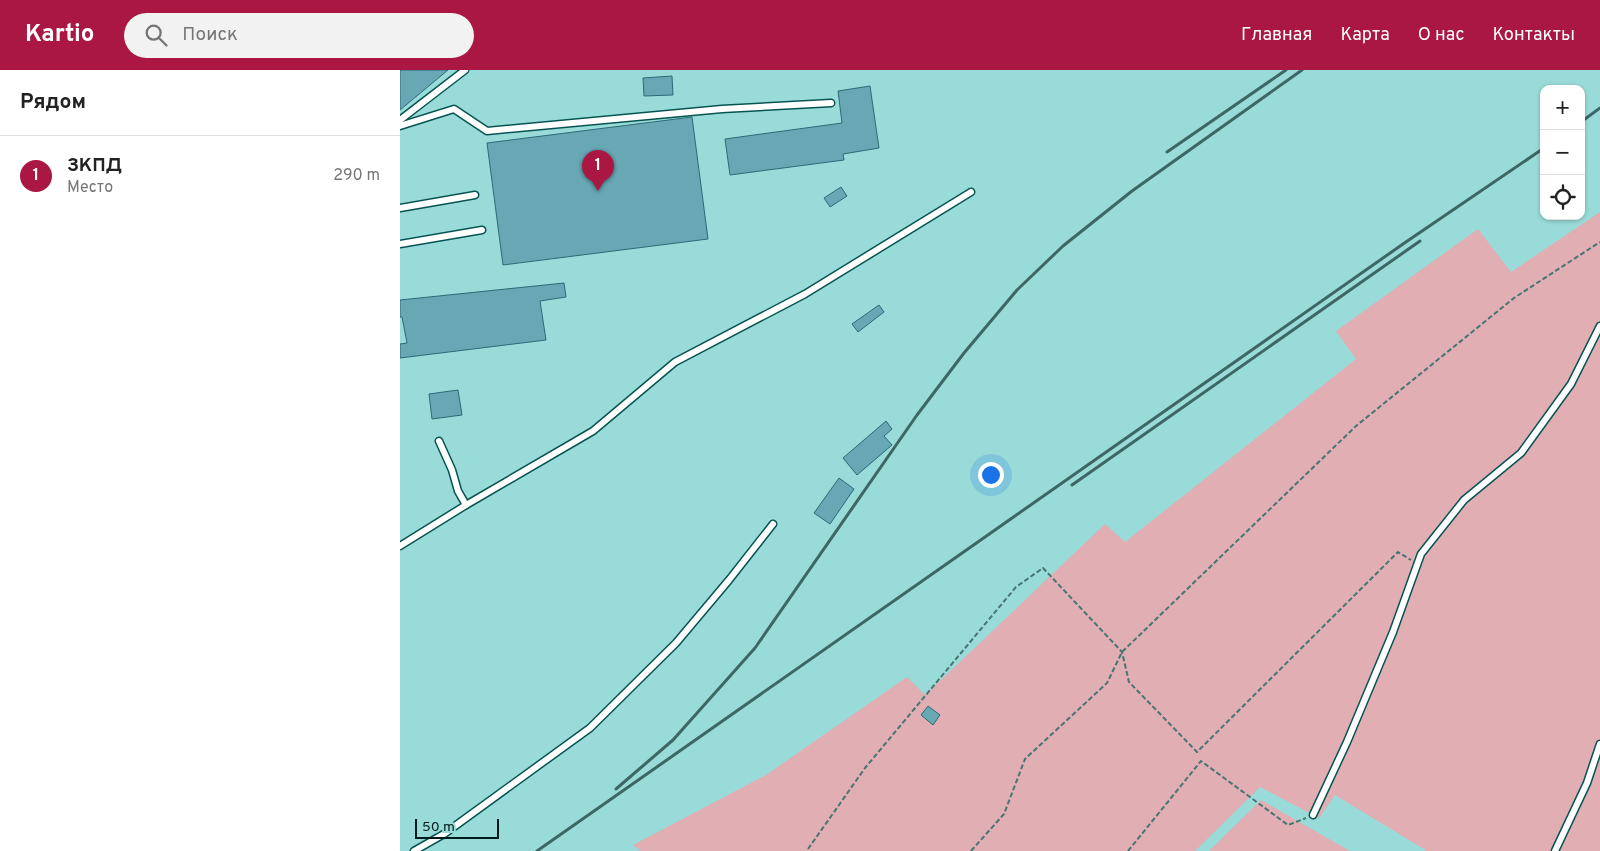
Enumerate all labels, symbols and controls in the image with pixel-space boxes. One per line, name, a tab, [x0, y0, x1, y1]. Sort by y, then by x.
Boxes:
search box	[124, 13, 474, 58]
text: Kartio	[25, 20, 94, 50]
icon: search	[142, 21, 170, 49]
text: Поиск	[182, 23, 238, 47]
text: Главная	[1241, 24, 1312, 47]
text: Карта	[1340, 24, 1390, 47]
text: О нас	[1418, 24, 1464, 47]
text: Контакты	[1492, 24, 1575, 47]
map controls	[1540, 85, 1585, 220]
button: +	[1540, 85, 1585, 130]
text: Рядом	[20, 89, 86, 116]
button: −	[1540, 130, 1585, 175]
pin: 1	[582, 150, 614, 191]
text: ЗКПД	[67, 154, 122, 178]
text: 1	[33, 166, 39, 186]
text: 290 m	[333, 166, 380, 186]
button: locate	[1540, 175, 1585, 220]
text: Место	[67, 178, 113, 198]
your location	[978, 462, 1004, 488]
scale bar	[415, 816, 499, 839]
text: 50 m	[422, 819, 455, 836]

